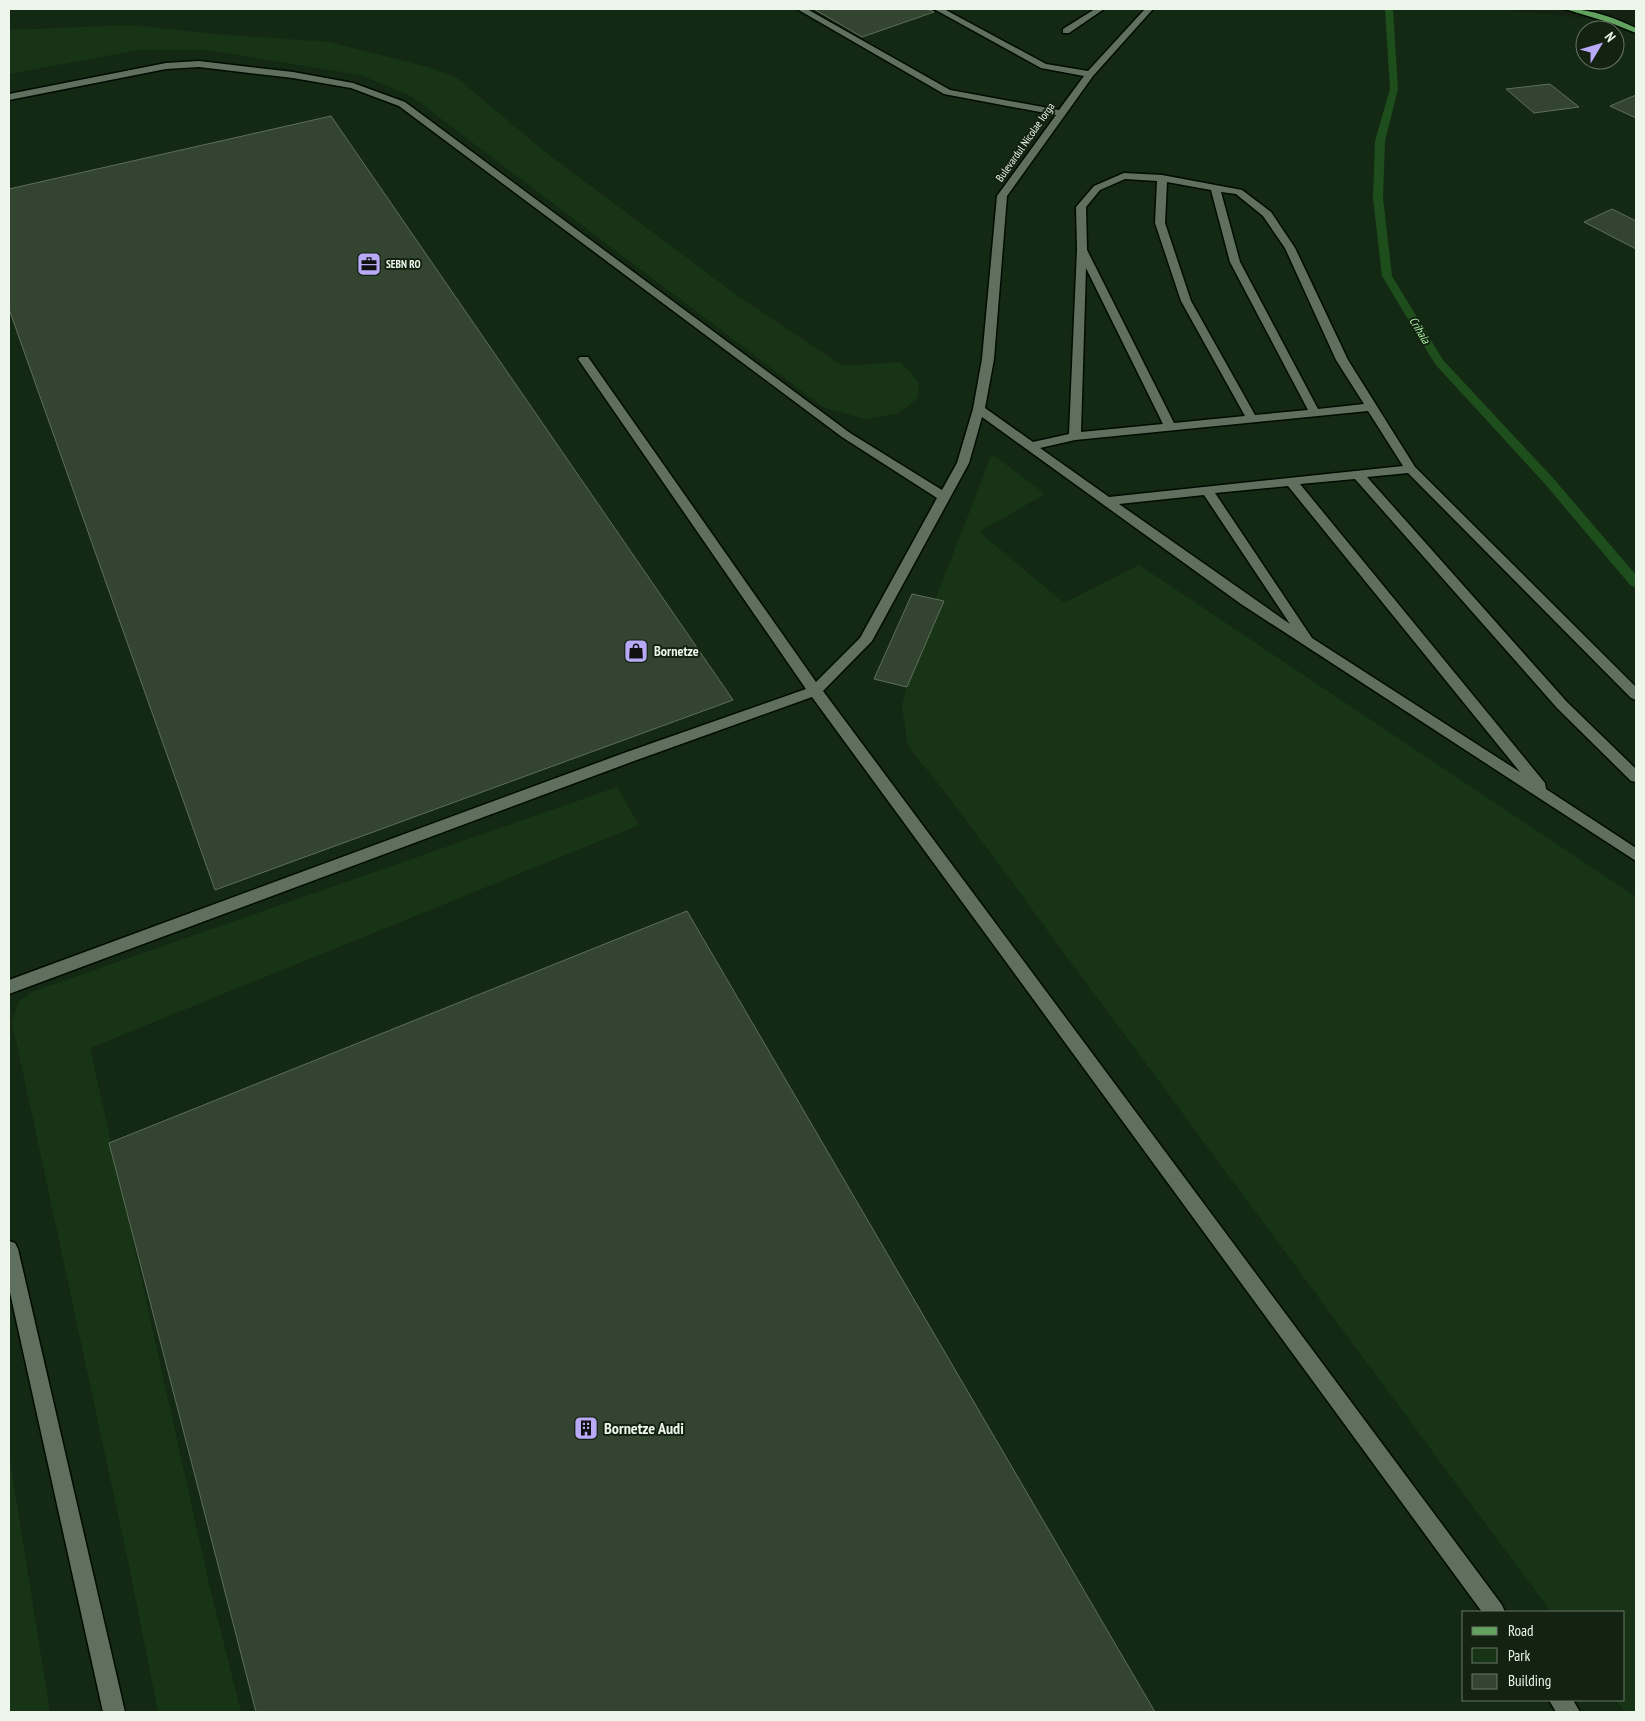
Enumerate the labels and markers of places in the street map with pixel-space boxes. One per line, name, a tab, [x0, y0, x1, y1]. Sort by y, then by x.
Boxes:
office icon: SEBN RO	[356, 251, 382, 277]
place label: SEBN RO	[386, 257, 420, 271]
shop icon: Bornetze	[623, 638, 649, 664]
place label: Bornetze	[654, 642, 699, 660]
building icon: Bornetze Audi	[573, 1415, 599, 1441]
place label: Bornetze Audi	[604, 1418, 684, 1438]

